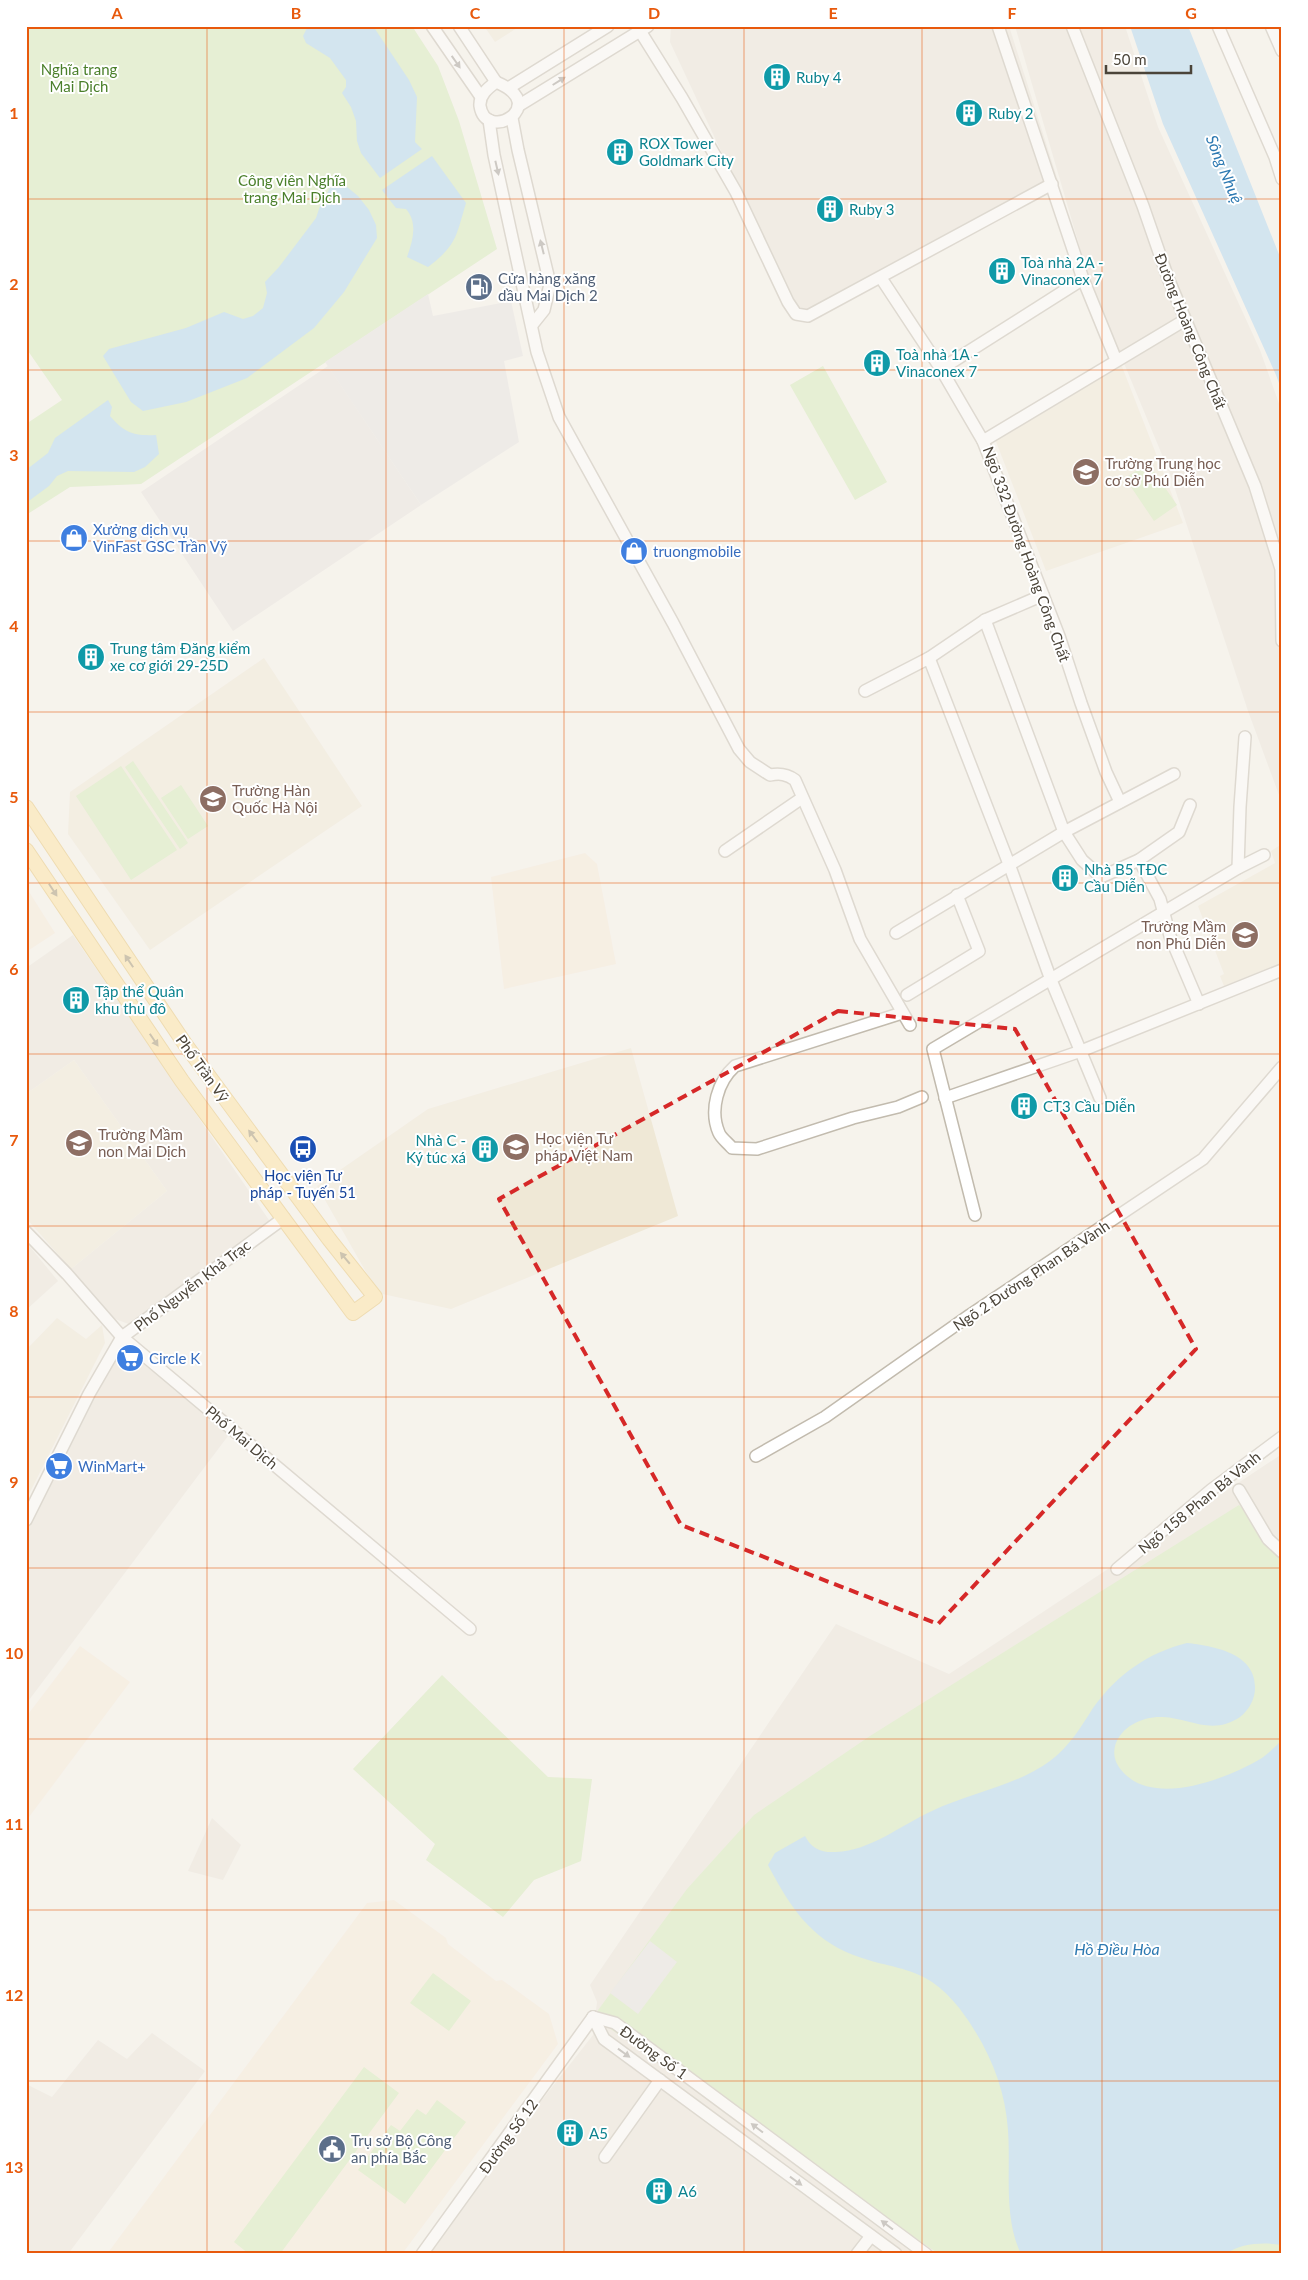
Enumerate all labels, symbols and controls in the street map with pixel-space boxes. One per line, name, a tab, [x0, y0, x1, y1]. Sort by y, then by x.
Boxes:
text: A	[110, 3, 123, 22]
text: B	[291, 3, 301, 22]
text: C	[470, 3, 481, 22]
text: D	[648, 3, 660, 22]
text: E	[828, 3, 838, 22]
text: F	[1007, 3, 1017, 22]
text: G	[1185, 3, 1197, 22]
scale bar	[1106, 42, 1190, 74]
text: 50 m	[1113, 50, 1147, 68]
one-way arrow	[451, 55, 461, 68]
park label: Nghĩa trang Mai Dịch	[41, 60, 117, 95]
building icon: Ruby 4	[762, 62, 792, 92]
place label: Ruby 4	[796, 68, 842, 86]
one-way arrow	[553, 76, 566, 85]
building icon: Ruby 2	[954, 98, 984, 128]
text: 1	[9, 103, 19, 122]
place label: Ruby 2	[988, 104, 1034, 122]
water label: Sông Nhuệ	[1203, 132, 1247, 206]
place label: ROX Tower Goldmark City	[639, 134, 734, 169]
building icon: ROX Tower Goldmark City	[605, 137, 635, 167]
one-way arrow	[493, 160, 501, 175]
park label: Công viên Nghĩa trang Mai Dịch	[238, 171, 346, 206]
building icon: Ruby 3	[815, 194, 845, 224]
place label: Ruby 3	[849, 200, 895, 218]
one-way arrow	[537, 240, 545, 255]
street label: Đường Hoàng Công Chất	[1151, 250, 1231, 412]
place label: Toà nhà 2A - Vinaconex 7	[1021, 253, 1104, 288]
building icon: Toà nhà 2A - Vinaconex 7	[987, 256, 1017, 286]
place label: Cửa hàng xăng dầu Mai Dịch 2	[498, 269, 598, 304]
fuel station icon: Cửa hàng xăng dầu Mai Dịch 2	[464, 272, 494, 302]
text: 2	[9, 274, 19, 293]
place label: Toà nhà 1A - Vinaconex 7	[896, 345, 979, 380]
building icon: Toà nhà 1A - Vinaconex 7	[862, 348, 892, 378]
street label: Ngõ 332 Đường Hoàng Công Chất	[980, 444, 1075, 665]
text: 3	[9, 445, 19, 464]
place label: Trường Trung học cơ sở Phú Diễn	[1105, 454, 1221, 489]
school or university icon: Trường Trung học cơ sở Phú Diễn	[1071, 457, 1101, 487]
place label: Xưởng dịch vụ VinFast GSC Trần Vỹ	[93, 520, 228, 555]
shop icon: Xưởng dịch vụ VinFast GSC Trần Vỹ	[59, 523, 89, 553]
shop icon: truongmobile	[619, 536, 649, 566]
place label: truongmobile	[653, 542, 741, 560]
text: 4	[9, 616, 19, 635]
place label: Trung tâm Đăng kiểm xe cơ giới 29-25D	[110, 639, 250, 674]
building icon: Trung tâm Đăng kiểm xe cơ giới 29-25D	[76, 642, 106, 672]
place label: Trường Hàn Quốc Hà Nội	[232, 781, 318, 816]
school or university icon: Trường Hàn Quốc Hà Nội	[198, 784, 228, 814]
text: 5	[9, 787, 19, 806]
place label: Nhà B5 TĐC Cầu Diễn	[1084, 860, 1167, 895]
building icon: Nhà B5 TĐC Cầu Diễn	[1050, 863, 1080, 893]
one-way arrow	[48, 884, 58, 897]
place label: Trường Mầm non Phú Diễn	[1136, 917, 1226, 952]
school or university icon: Trường Mầm non Phú Diễn	[1230, 920, 1260, 950]
one-way arrow	[124, 954, 134, 968]
text: 6	[9, 959, 19, 978]
place label: Tập thể Quân khu thủ đô	[95, 982, 184, 1017]
building icon: Tập thể Quân khu thủ đô	[61, 985, 91, 1015]
street label: Phố Trần Vỹ	[173, 1031, 233, 1105]
one-way arrow	[149, 1033, 158, 1046]
building icon: CT3 Cầu Diễn	[1009, 1091, 1039, 1121]
place label: CT3 Cầu Diễn	[1043, 1097, 1135, 1115]
place label: Trường Mầm non Mai Dịch	[98, 1125, 186, 1160]
school or university icon: Trường Mầm non Mai Dịch	[64, 1128, 94, 1158]
place label: Học viện Tư pháp Việt Nam	[535, 1129, 633, 1164]
text: 7	[9, 1130, 19, 1149]
one-way arrow	[248, 1130, 259, 1143]
place label: Nhà C - Ký túc xá	[406, 1131, 466, 1166]
school or university icon: Học viện Tư pháp Việt Nam	[501, 1132, 531, 1162]
bus stop icon: Học viện Tư pháp - Tuyến 51	[288, 1134, 318, 1164]
building icon: Nhà C - Ký túc xá	[470, 1134, 500, 1164]
place label: Học viện Tư pháp - Tuyến 51	[250, 1166, 356, 1201]
street label: Ngõ 2 Đường Phan Bá Vành	[949, 1216, 1113, 1334]
street label: Phố Nguyễn Khả Trạc	[130, 1235, 254, 1335]
one-way arrow	[340, 1252, 351, 1265]
text: 8	[9, 1301, 19, 1320]
supermarket icon: Circle K	[115, 1343, 145, 1373]
place label: Circle K	[149, 1349, 200, 1367]
street label: Phố Mai Dịch	[202, 1402, 282, 1472]
street label: Ngõ 158 Phan Bá Vành	[1134, 1447, 1264, 1557]
supermarket icon: WinMart+	[44, 1451, 74, 1481]
place label: WinMart+	[78, 1457, 146, 1475]
text: 9	[9, 1472, 19, 1491]
text: 10	[5, 1643, 23, 1662]
text: 11	[5, 1814, 23, 1833]
water label: Hồ Điều Hòa	[1074, 1939, 1160, 1958]
text: 12	[5, 1985, 23, 2004]
street label: Đường Số 1	[617, 2021, 691, 2083]
one-way arrow	[617, 2048, 631, 2058]
street label: Đường Số 12	[475, 2095, 541, 2177]
building icon: A5	[555, 2118, 585, 2148]
one-way arrow	[750, 2123, 764, 2133]
place label: A5	[589, 2124, 608, 2142]
place label: Trụ sở Bộ Công an phía Bắc	[351, 2131, 452, 2166]
public building icon: Trụ sở Bộ Công an phía Bắc	[317, 2134, 347, 2164]
text: 13	[5, 2157, 23, 2176]
building icon: A6	[644, 2176, 674, 2206]
one-way arrow	[789, 2176, 802, 2187]
place label: A6	[678, 2182, 697, 2200]
one-way arrow	[881, 2219, 894, 2230]

